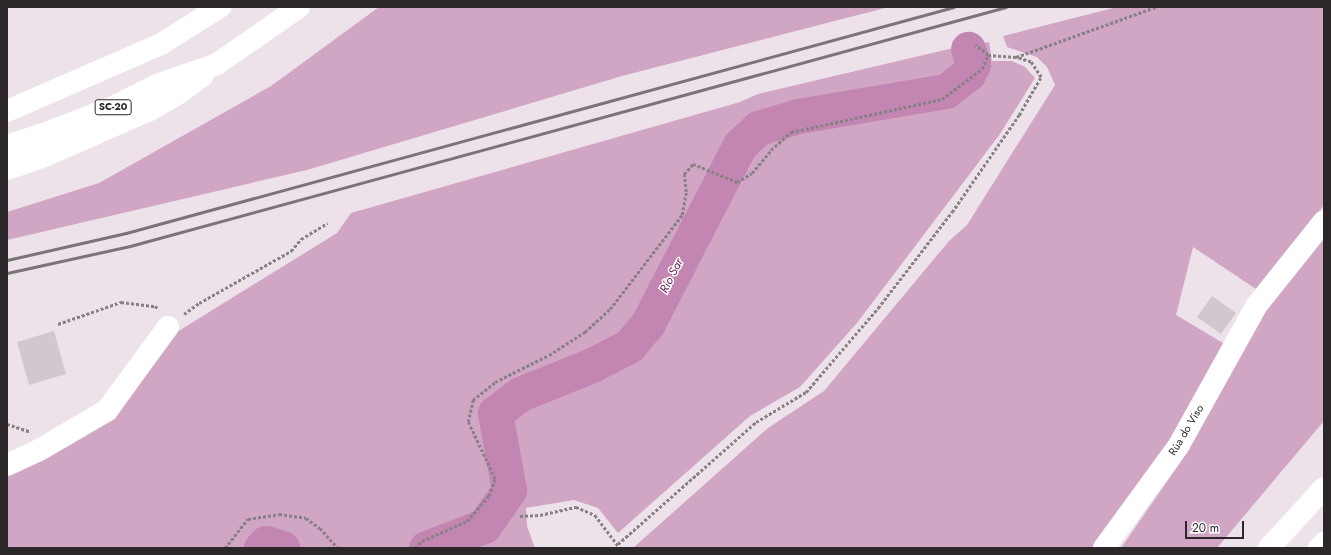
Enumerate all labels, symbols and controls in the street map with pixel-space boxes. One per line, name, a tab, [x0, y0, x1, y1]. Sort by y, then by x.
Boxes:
road number: SC-20	[94, 99, 132, 115]
water label: Río Sar	[657, 256, 687, 296]
street label: Rúa do Viso	[1166, 402, 1206, 458]
scale bar	[1187, 513, 1246, 539]
text: 20 m	[1192, 519, 1219, 537]

